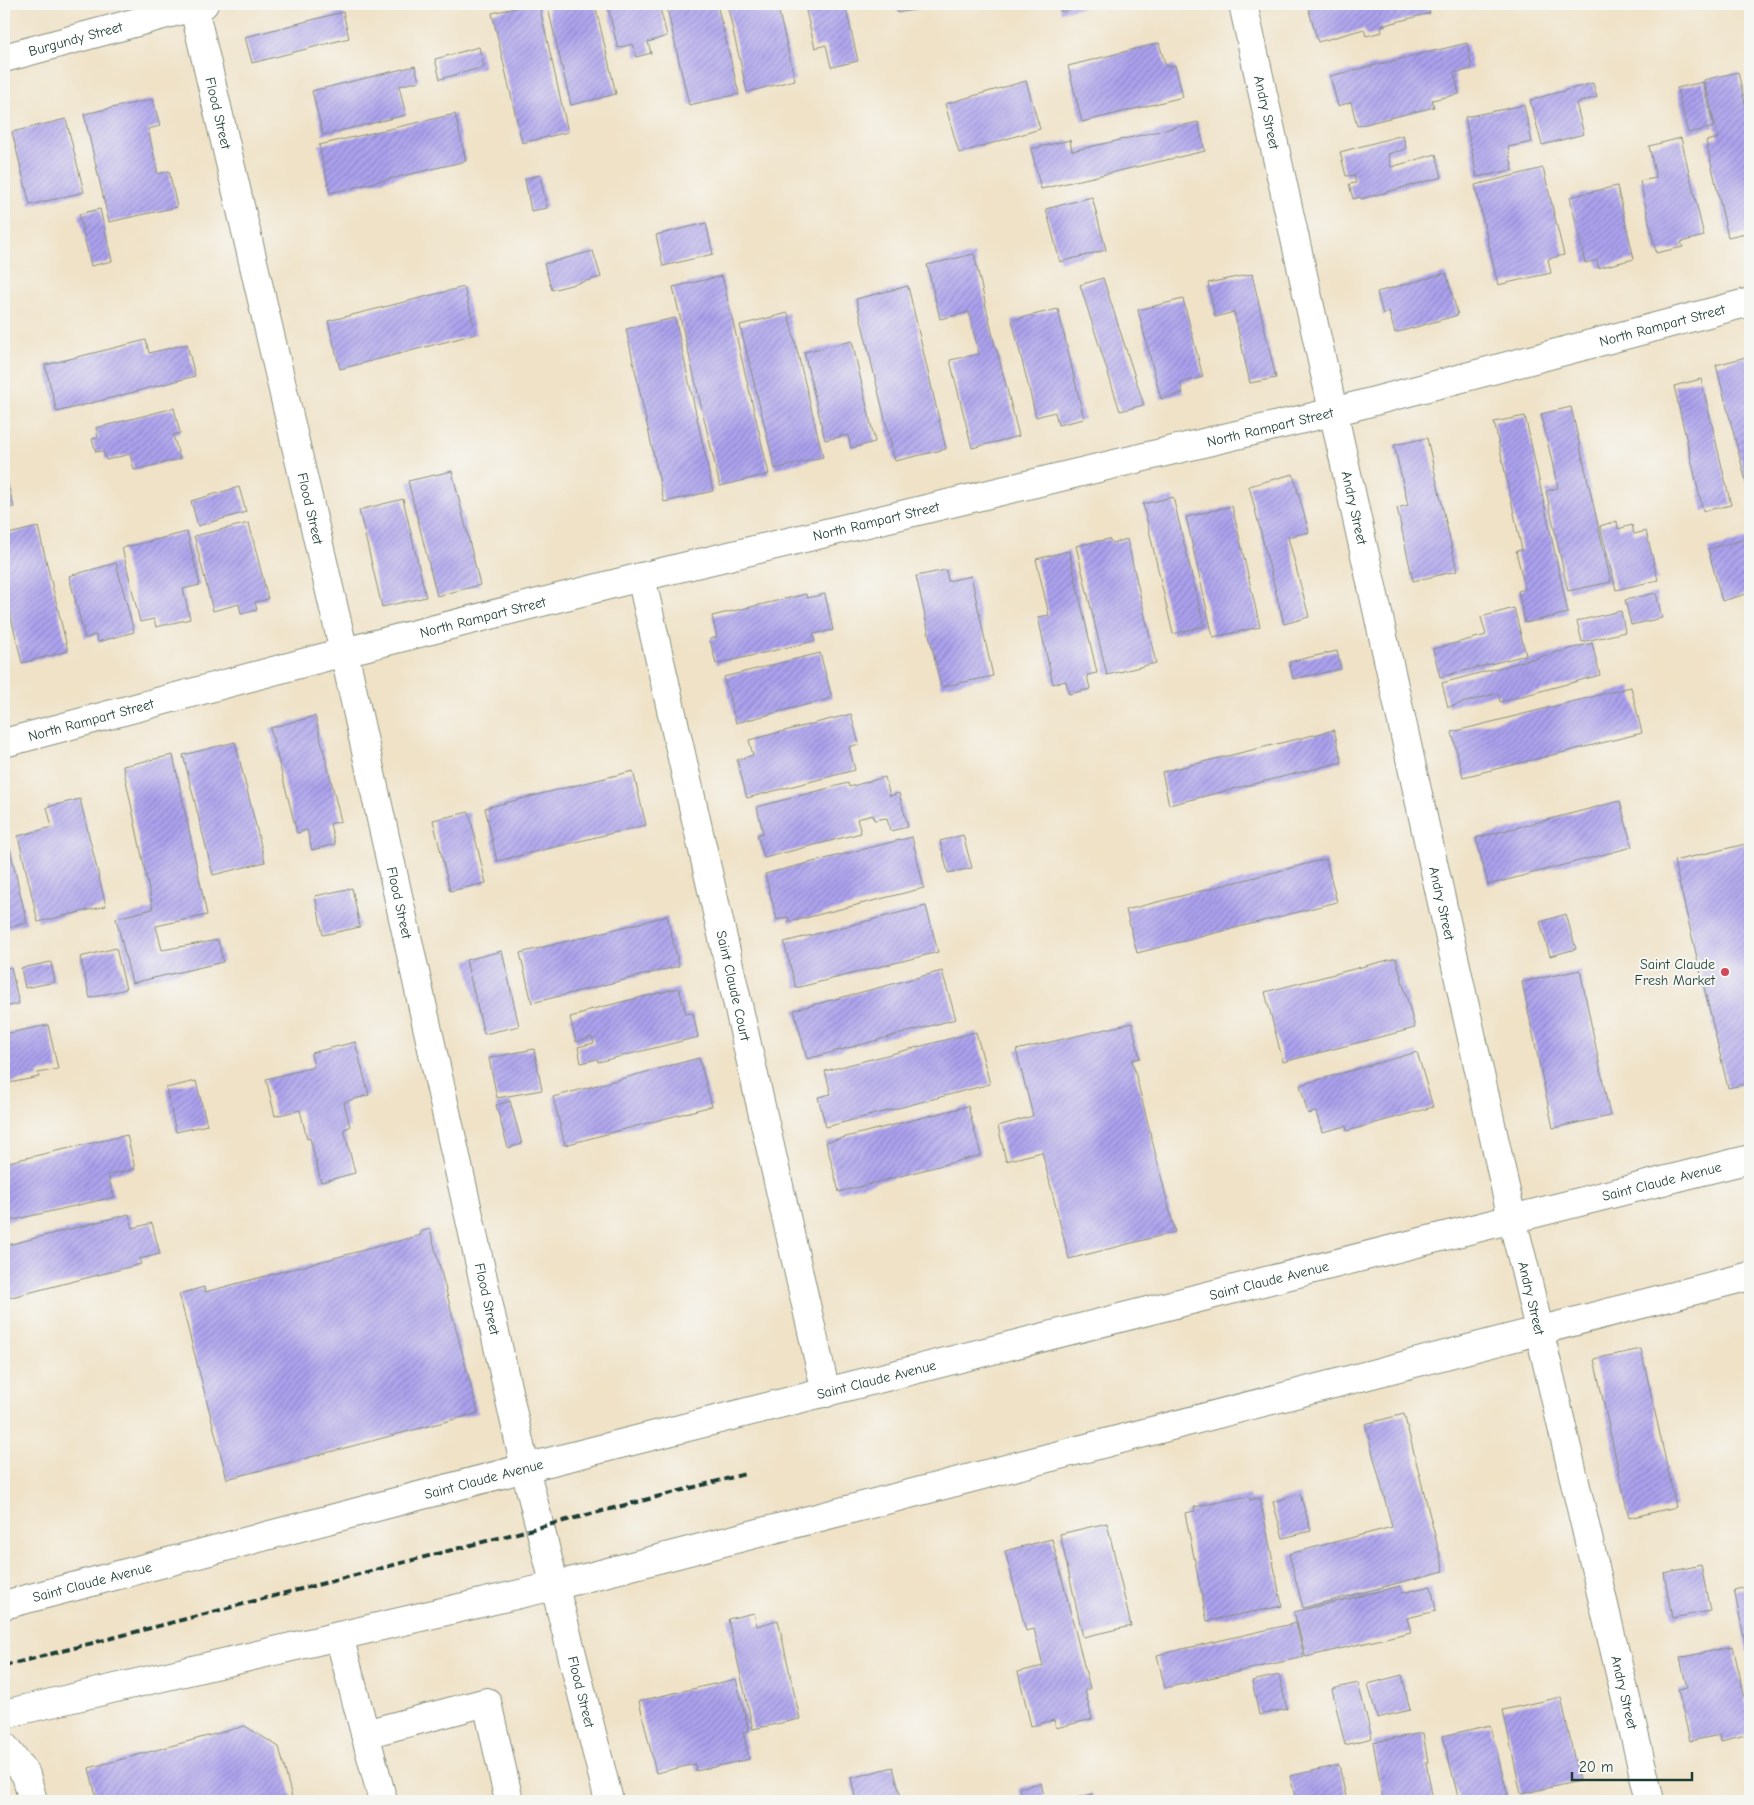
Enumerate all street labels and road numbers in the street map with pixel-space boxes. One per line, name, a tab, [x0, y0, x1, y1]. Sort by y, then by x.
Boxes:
street label: Burgundy Street	[27, 18, 125, 60]
street label: Andry Street	[1250, 74, 1283, 152]
street label: Flood Street	[201, 76, 235, 152]
street label: North Rampart Street	[1597, 301, 1728, 350]
street label: North Rampart Street	[1205, 404, 1336, 451]
street label: Andry Street	[1338, 469, 1371, 547]
street label: Flood Street	[293, 471, 327, 547]
street label: North Rampart Street	[811, 498, 942, 545]
street label: North Rampart Street	[418, 593, 549, 642]
street label: North Rampart Street	[26, 695, 157, 745]
street label: Flood Street	[383, 865, 416, 941]
street label: Andry Street	[1425, 865, 1458, 943]
street label: Saint Claude Court	[712, 929, 754, 1043]
street label: Saint Claude Avenue	[1600, 1159, 1723, 1205]
street label: Saint Claude Avenue	[1208, 1258, 1331, 1304]
street label: Andry Street	[1514, 1260, 1548, 1338]
street label: Flood Street	[471, 1261, 503, 1338]
street label: Saint Claude Avenue	[815, 1357, 938, 1403]
street label: Saint Claude Avenue	[422, 1456, 545, 1503]
street label: Saint Claude Avenue	[31, 1559, 154, 1606]
street label: Flood Street	[564, 1654, 598, 1730]
street label: Andry Street	[1607, 1654, 1641, 1732]

